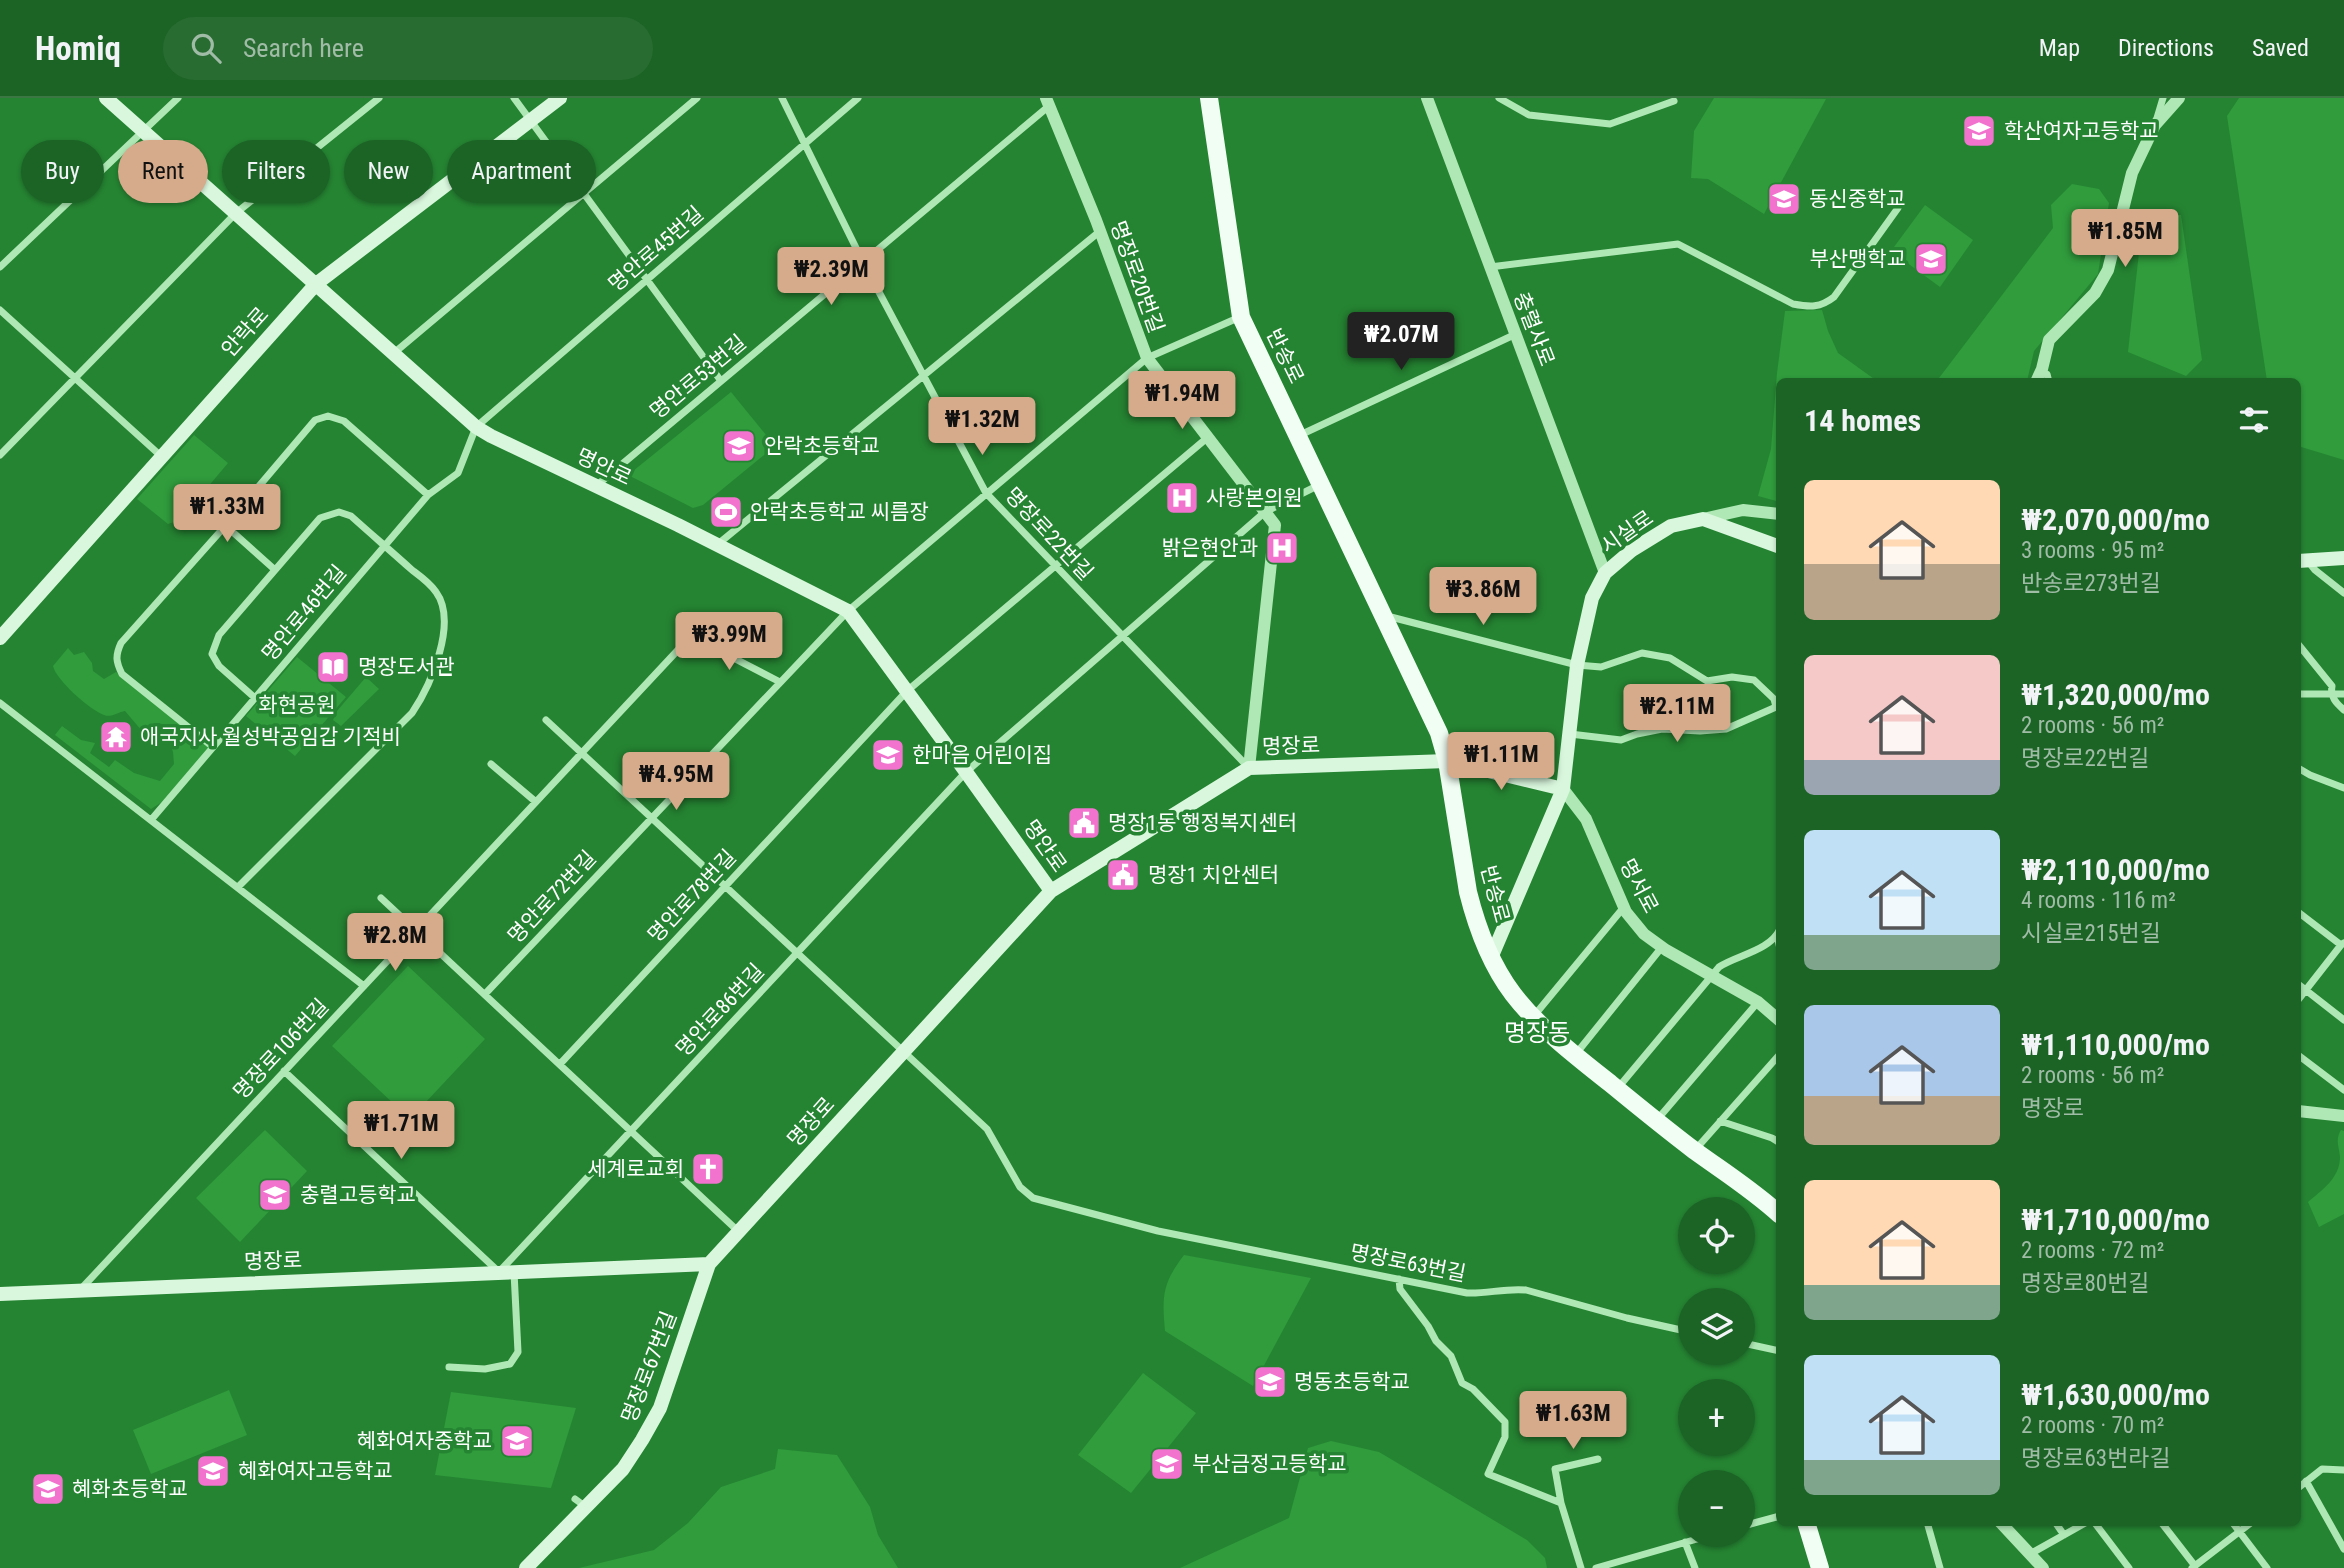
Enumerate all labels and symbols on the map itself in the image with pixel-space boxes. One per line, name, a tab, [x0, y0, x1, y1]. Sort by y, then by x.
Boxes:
school or university icon: 학산여자고등학교	[1960, 112, 1998, 150]
place label: 학산여자고등학교	[2004, 119, 2159, 143]
school or university icon: 동신중학교	[1765, 180, 1803, 218]
place label: 동신중학교	[1809, 187, 1906, 211]
street label: 명안로45번길	[604, 201, 708, 297]
pin: ₩1.85M	[2068, 209, 2182, 269]
street label: 명장로20번길	[1106, 218, 1168, 336]
school or university icon: 부산맹학교	[1912, 240, 1950, 278]
place label: 부산맹학교	[1809, 247, 1906, 271]
pin: ₩2.39M	[774, 248, 888, 307]
street label: 충렬사로	[1509, 289, 1559, 369]
street label: 안락로	[217, 302, 273, 362]
pin: ₩2.07M	[1344, 313, 1458, 372]
street label: 반송로	[1262, 325, 1308, 387]
street label: 명안로53번길	[645, 330, 751, 424]
pin: ₩1.94M	[1125, 372, 1239, 431]
pin: ₩1.32M	[925, 398, 1039, 457]
school or university icon: 안락초등학교	[720, 427, 758, 465]
place label: 안락초등학교	[764, 434, 880, 458]
street label: 명안로	[573, 444, 635, 490]
hospital icon: 사랑본의원	[1163, 479, 1201, 517]
street label: 명장로22번길	[1000, 483, 1098, 585]
pin: ₩1.33M	[170, 484, 284, 544]
place label: 사랑본의원	[1206, 486, 1303, 510]
sports icon: 안락초등학교 씨름장	[707, 493, 745, 531]
place label: 안락초등학교 씨름장	[750, 500, 929, 524]
street label: 시실로	[1596, 506, 1658, 558]
hospital icon: 밝은현안과	[1263, 529, 1301, 567]
place label: 밝은현안과	[1161, 536, 1258, 560]
street label: 명안로46번길	[257, 560, 351, 666]
pin: ₩3.86M	[1426, 568, 1540, 627]
pin: ₩3.99M	[672, 612, 786, 672]
library icon: 명장도서관	[314, 648, 352, 686]
place label: 명장도서관	[358, 655, 455, 679]
pin: ₩2.11M	[1620, 684, 1734, 744]
park label: 화현공원	[258, 693, 336, 717]
temple icon: 애국지사 월성박공임갑 기적비	[97, 718, 135, 756]
place label: 애국지사 월성박공임갑 기적비	[140, 725, 401, 749]
pin: ₩1.11M	[1444, 732, 1558, 792]
street label: 명장로	[1262, 733, 1320, 759]
school or university icon: 한마음 어린이집	[869, 736, 907, 774]
place label: 한마음 어린이집	[912, 743, 1052, 767]
pin: ₩4.95M	[619, 752, 733, 812]
public building icon: 명장1동 행정복지센터	[1065, 804, 1103, 842]
place label: 명장1동 행정복지센터	[1108, 811, 1297, 835]
street label: 명안로	[1019, 815, 1071, 877]
street label: 명안로78번길	[643, 845, 741, 947]
street label: 명안로72번길	[503, 846, 601, 948]
street label: 명서로	[1615, 855, 1663, 917]
public building icon: 명장1 치안센터	[1104, 856, 1142, 894]
place label: 명장1 치안센터	[1148, 863, 1279, 887]
street label: 반송로	[1476, 863, 1514, 925]
pin: ₩2.8M	[346, 914, 444, 973]
street label: 명안로86번길	[671, 959, 769, 1061]
street label: 명장로106번길	[229, 994, 333, 1104]
district label: 명장동	[1504, 1019, 1570, 1047]
street label: 명장로	[783, 1092, 839, 1152]
pin: ₩1.71M	[344, 1102, 458, 1161]
church icon: 세계로교회	[689, 1150, 727, 1188]
place label: 세계로교회	[587, 1157, 684, 1181]
school or university icon: 충렬고등학교	[256, 1176, 294, 1214]
place label: 충렬고등학교	[300, 1183, 416, 1207]
street label: 명장로63번길	[1348, 1240, 1468, 1286]
street label: 명장로	[244, 1248, 302, 1274]
street label: 명장로67번길	[617, 1308, 681, 1426]
school or university icon: 명동초등학교	[1251, 1363, 1289, 1401]
place label: 명동초등학교	[1294, 1370, 1410, 1394]
pin: ₩1.63M	[1516, 1392, 1630, 1451]
school or university icon: 혜화여자중학교	[498, 1422, 536, 1460]
place label: 혜화여자중학교	[357, 1429, 492, 1453]
school or university icon: 부산금정고등학교	[1148, 1445, 1186, 1483]
school or university icon: 혜화여자고등학교	[194, 1452, 232, 1490]
place label: 부산금정고등학교	[1192, 1452, 1347, 1476]
place label: 혜화여자고등학교	[238, 1459, 393, 1483]
school or university icon: 혜화초등학교	[29, 1470, 67, 1508]
place label: 혜화초등학교	[72, 1477, 188, 1501]

